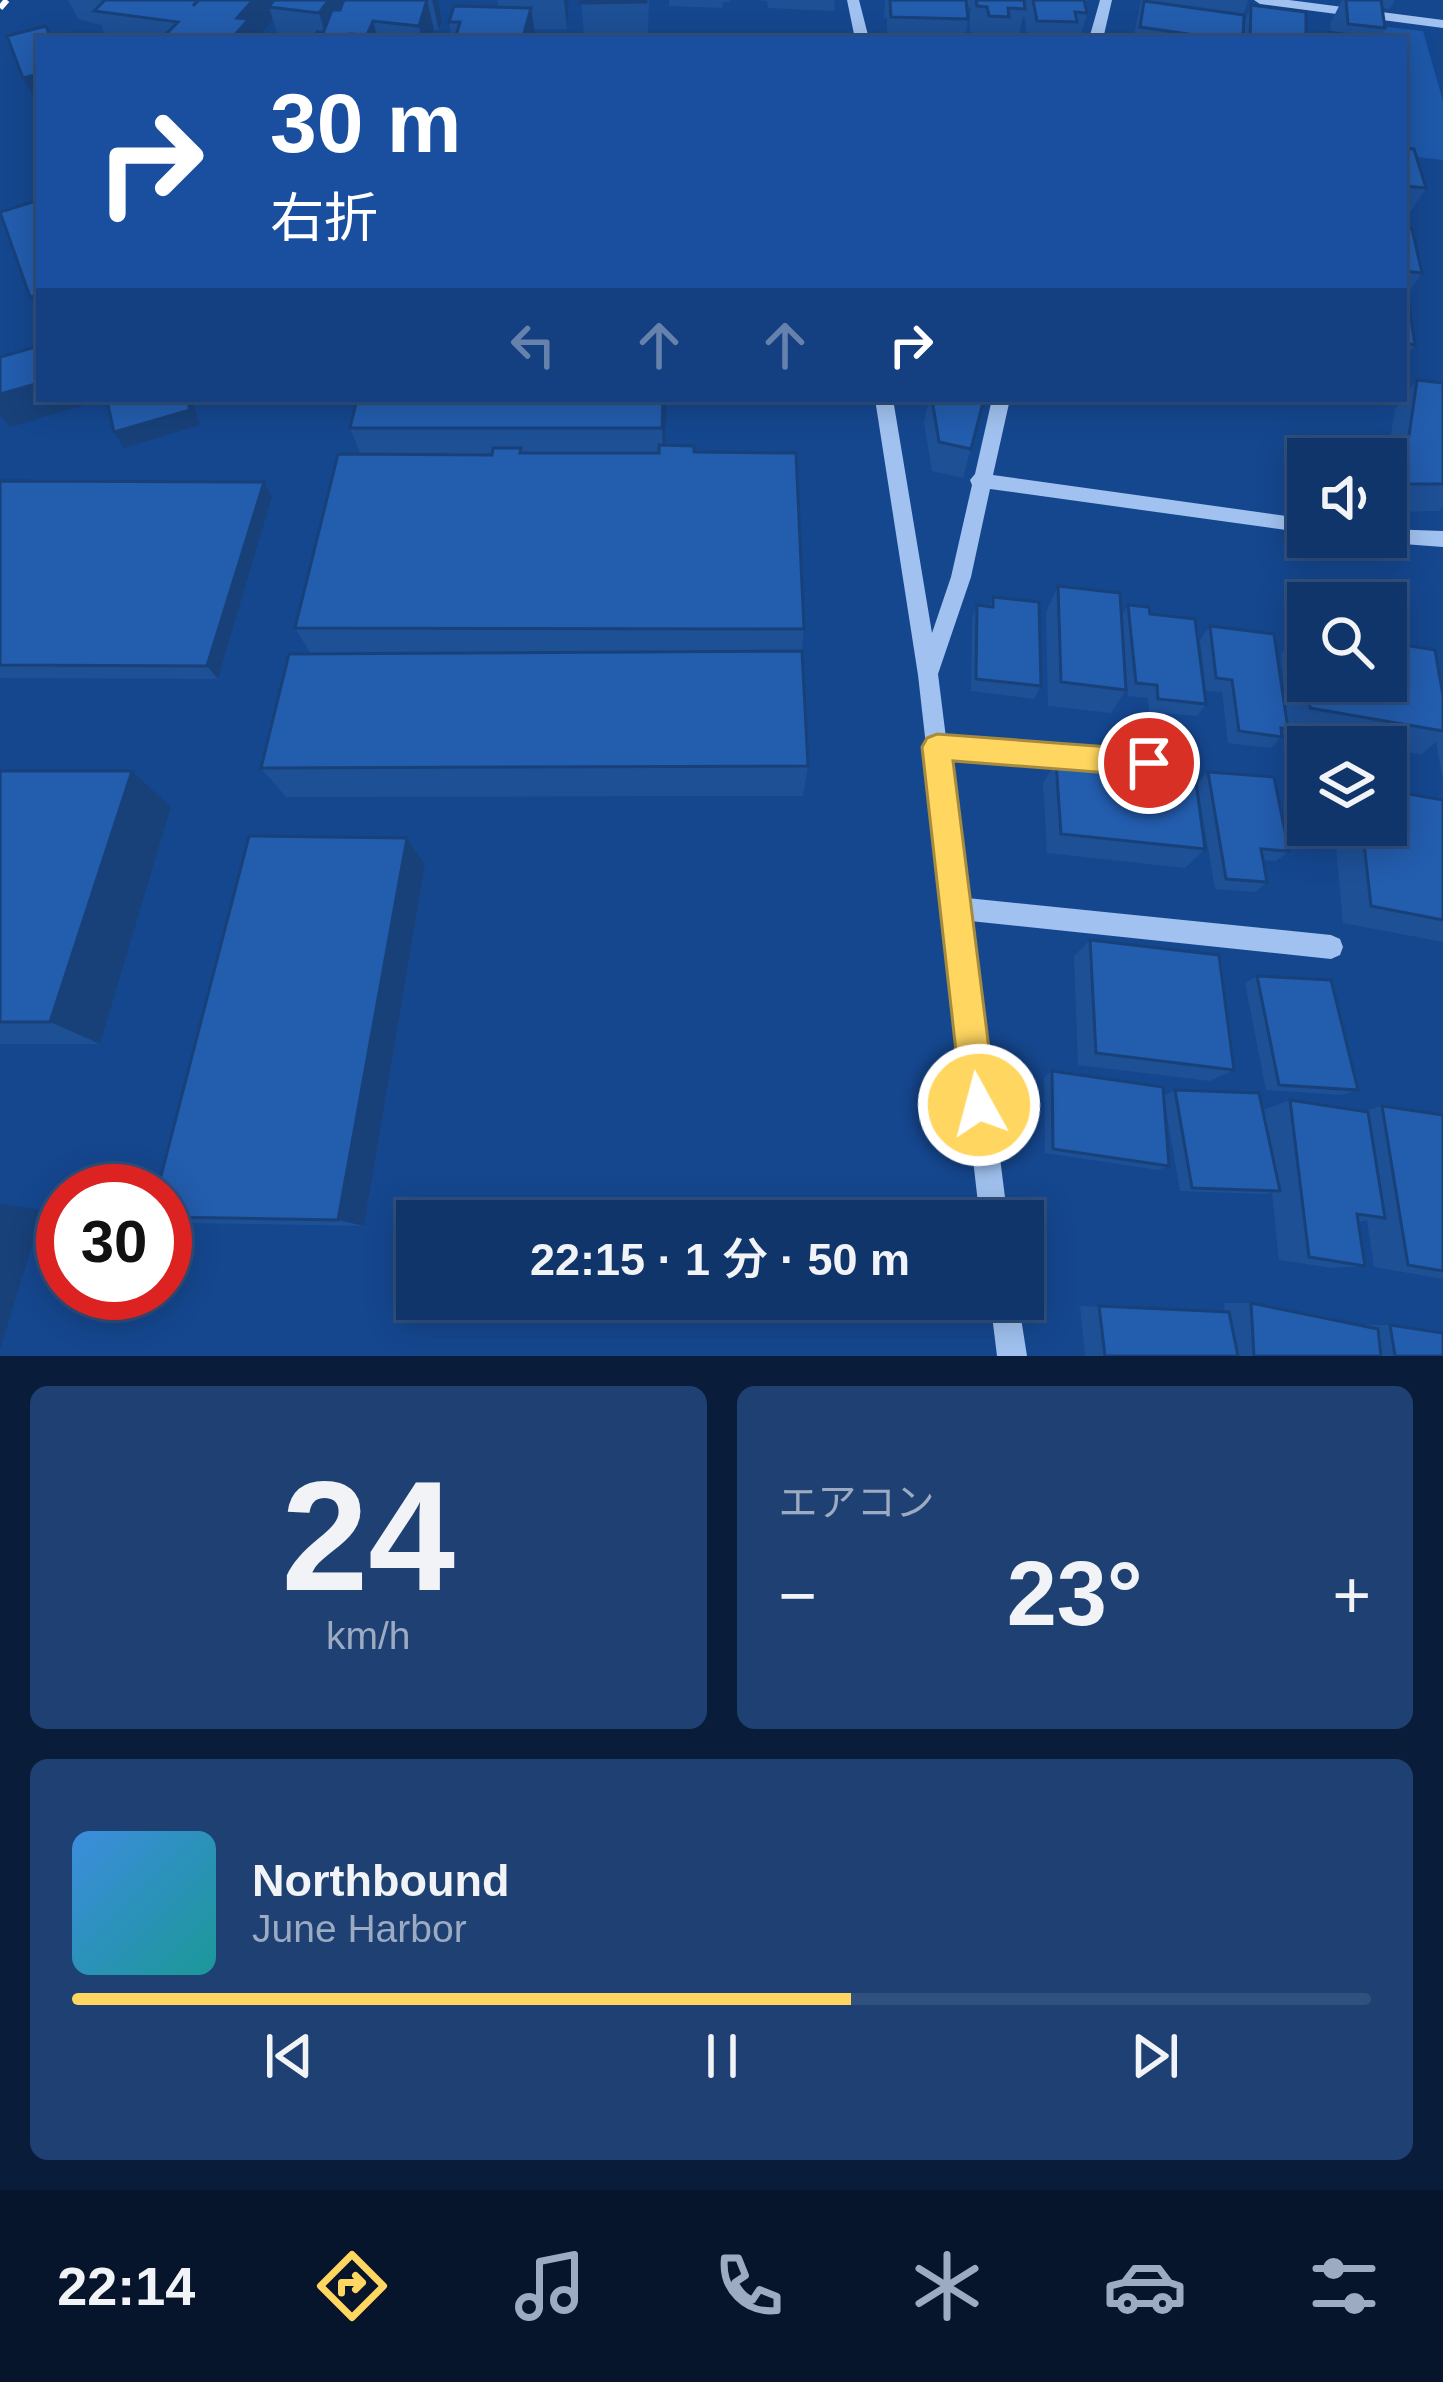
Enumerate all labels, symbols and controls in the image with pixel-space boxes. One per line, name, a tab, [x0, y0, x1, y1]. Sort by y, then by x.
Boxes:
text: 30 m	[270, 76, 461, 170]
icon: right	[72, 84, 228, 240]
text: 右折	[270, 188, 378, 248]
icon: left	[500, 312, 566, 378]
icon: ahead	[626, 312, 692, 378]
icon: ahead	[752, 312, 818, 378]
icon: right	[878, 312, 944, 378]
map controls	[1287, 438, 1407, 846]
button: sound	[1287, 438, 1407, 558]
button: search	[1287, 582, 1407, 702]
pin	[1098, 712, 1200, 814]
button: layers	[1287, 726, 1407, 846]
icon: arrive	[1116, 730, 1182, 796]
position arrow	[916, 1042, 1042, 1168]
speed limit sign: 30	[36, 1164, 192, 1320]
text: 22:15 · 1 分 · 50 m	[530, 1234, 910, 1285]
text: 24	[281, 1449, 455, 1623]
text: エアコン	[779, 1481, 935, 1524]
text: 23°	[1007, 1544, 1143, 1644]
text: −	[779, 1558, 817, 1632]
text: +	[1332, 1558, 1371, 1632]
text: km/h	[326, 1614, 411, 1657]
text: Northbound	[252, 1855, 509, 1906]
text: June Harbor	[252, 1907, 467, 1950]
icon: previous	[256, 2023, 322, 2089]
icon: pause	[689, 2023, 755, 2089]
icon: next	[1122, 2023, 1188, 2089]
icon: directions	[310, 2244, 394, 2328]
icon: music	[508, 2244, 592, 2328]
icon: phone	[707, 2244, 791, 2328]
icon: climate	[905, 2244, 989, 2328]
icon: car	[1103, 2244, 1187, 2328]
icon: filters	[1302, 2244, 1386, 2328]
text: 22:14	[57, 2256, 195, 2316]

